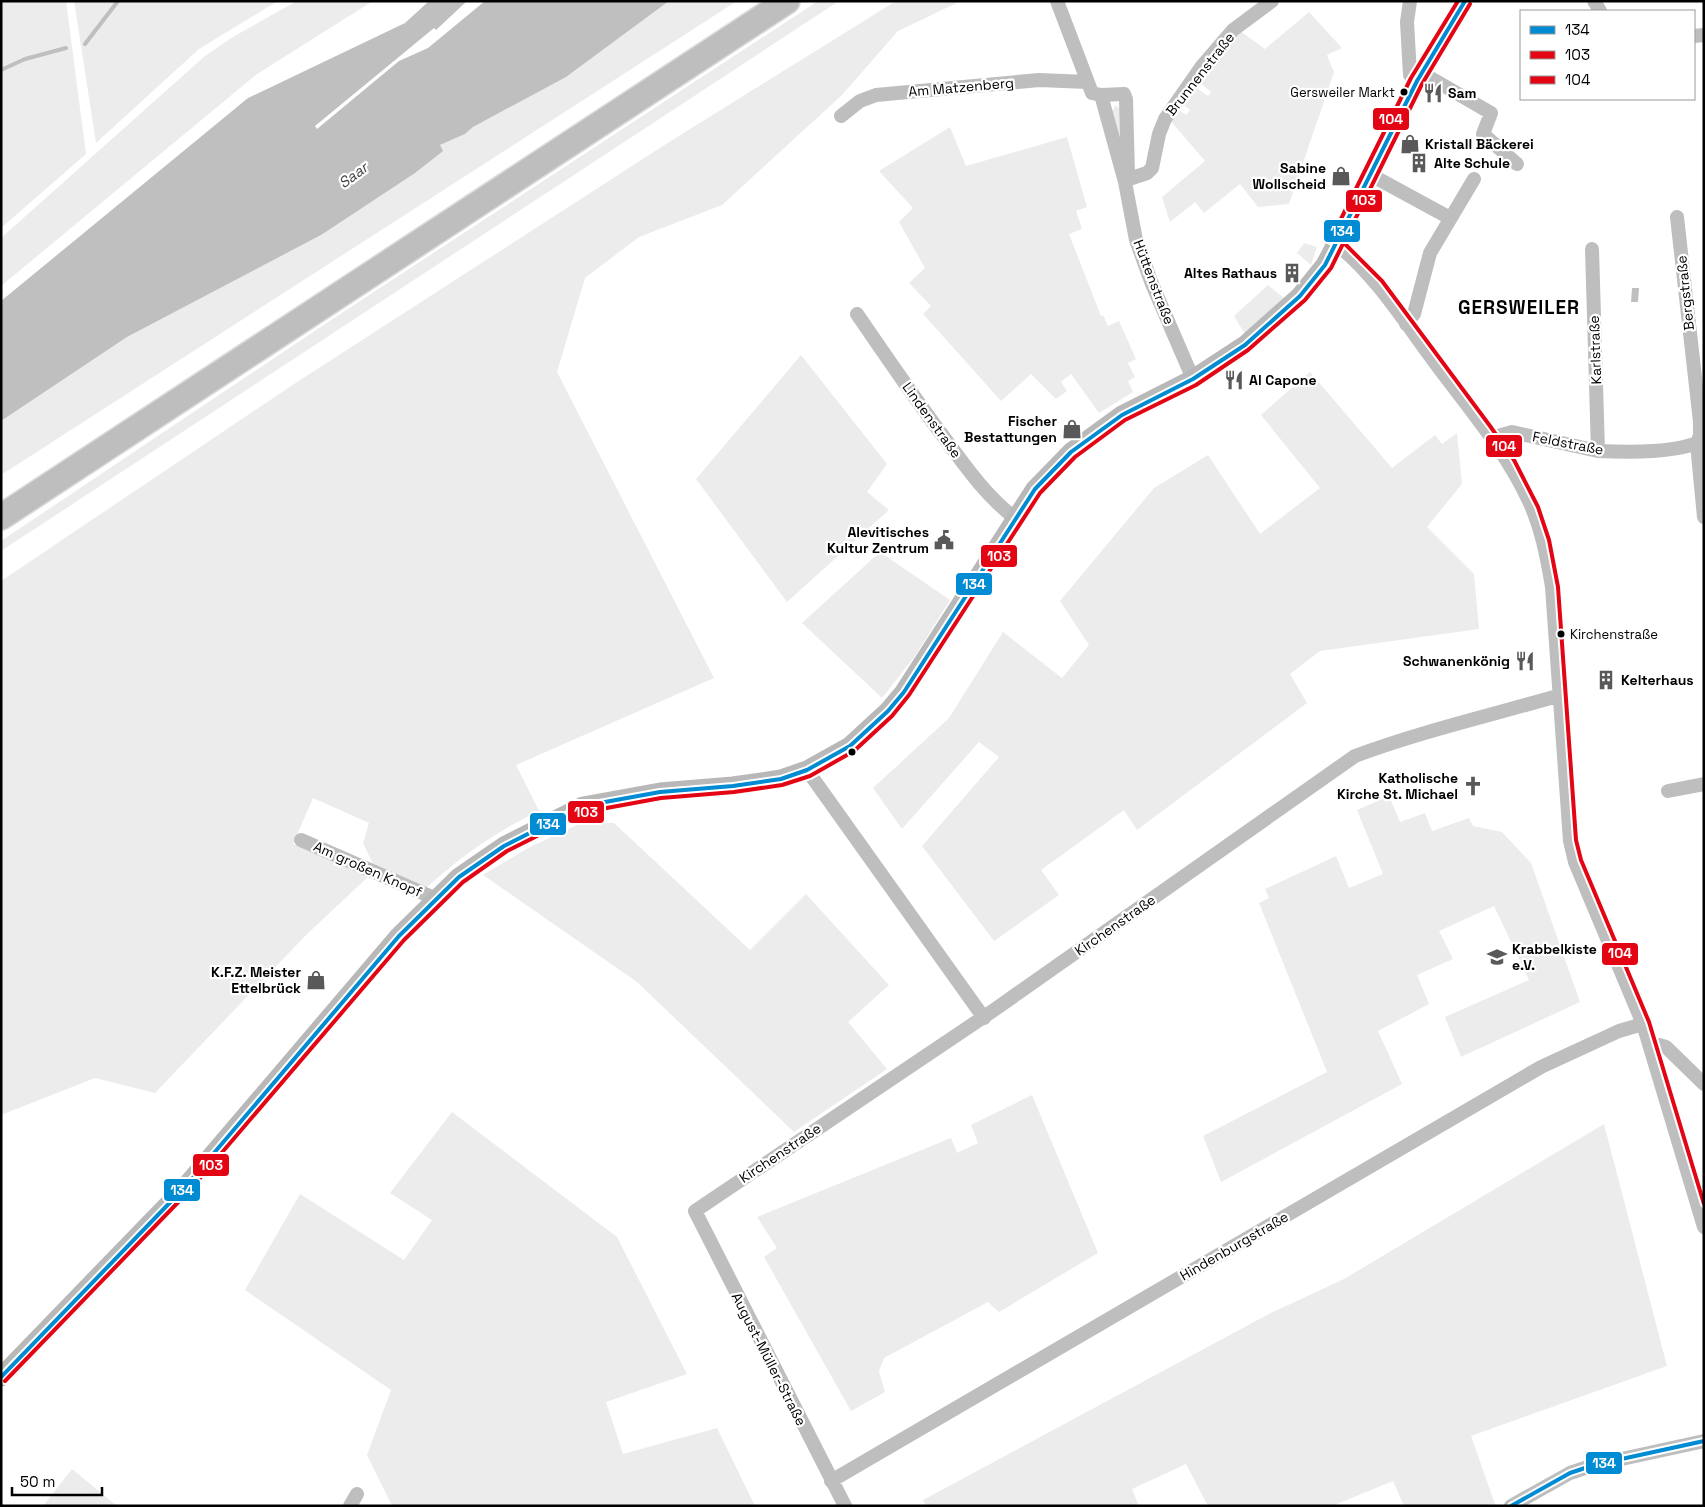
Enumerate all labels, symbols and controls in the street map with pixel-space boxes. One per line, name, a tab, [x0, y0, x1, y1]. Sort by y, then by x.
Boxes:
legend	[1520, 10, 1695, 100]
text: 134	[1565, 20, 1590, 39]
street label: Brunnenstraße	[1162, 29, 1238, 119]
text: 103	[1565, 45, 1590, 64]
text: 104	[1565, 70, 1590, 89]
street label: Am Matzenberg	[908, 73, 1014, 101]
restaurant icon: Sam	[1422, 82, 1444, 104]
place label: Gersweiler Markt	[1290, 84, 1395, 101]
place label: Sam	[1448, 84, 1477, 102]
marker: Gersweiler Markt	[1399, 87, 1409, 97]
line badge: 104	[1372, 107, 1410, 131]
text: 104	[1379, 110, 1403, 128]
shop icon: Kristall Bäckerei	[1399, 133, 1421, 155]
place label: Kristall Bäckerei	[1425, 135, 1534, 153]
building icon: Alte Schule	[1408, 152, 1430, 174]
place label: Alte Schule	[1434, 154, 1510, 172]
water label: Saar	[334, 157, 373, 192]
place label: Sabine Wollscheid	[1253, 159, 1326, 193]
shop icon: Sabine Wollscheid	[1330, 165, 1352, 187]
line badge: 103	[1345, 189, 1383, 213]
text: 103	[1352, 191, 1376, 209]
line badge: 134	[1323, 219, 1361, 243]
text: 134	[1330, 222, 1354, 240]
street label: Hüttenstraße	[1130, 237, 1178, 327]
street label: Bergstraße	[1672, 255, 1698, 331]
building icon: Altes Rathaus	[1281, 262, 1303, 284]
place label: Altes Rathaus	[1184, 264, 1277, 282]
district label: GERSWEILER	[1458, 295, 1580, 320]
street label: Karlstraße	[1585, 315, 1605, 385]
restaurant icon: Al Capone	[1223, 369, 1245, 391]
place label: Al Capone	[1249, 371, 1316, 389]
street label: Lindenstraße	[898, 379, 966, 461]
place label: Fischer Bestattungen	[964, 412, 1057, 446]
shop icon: Fischer Bestattungen	[1061, 418, 1083, 440]
street label: Feldstraße	[1531, 427, 1605, 459]
line badge: 104	[1485, 434, 1523, 458]
text: 104	[1492, 437, 1516, 455]
place label: Alevitisches Kultur Zentrum	[827, 523, 929, 557]
public building icon: Alevitisches Kultur Zentrum	[933, 529, 955, 551]
line badge: 103	[980, 544, 1018, 568]
text: 103	[987, 547, 1011, 565]
line badge: 134	[955, 572, 993, 596]
text: 134	[962, 575, 986, 593]
place label: Kirchenstraße	[1570, 626, 1658, 643]
marker: Kirchenstraße	[1556, 629, 1566, 639]
restaurant icon: Schwanenkönig	[1514, 650, 1536, 672]
place label: Schwanenkönig	[1403, 652, 1510, 670]
building icon: Kelterhaus	[1595, 669, 1617, 691]
place label: Kelterhaus	[1621, 671, 1694, 689]
unlabelled marker	[847, 747, 857, 757]
place label: Katholische Kirche St. Michael	[1337, 769, 1458, 803]
church icon: Katholische Kirche St. Michael	[1462, 775, 1484, 797]
line badge: 103	[567, 800, 605, 824]
text: 103	[574, 803, 598, 821]
line badge: 134	[529, 812, 567, 836]
text: 134	[536, 815, 560, 833]
street label: Am großen Knopf	[311, 837, 425, 901]
street label: Kirchenstraße	[1071, 890, 1159, 960]
place label: Krabbelkiste e.V.	[1512, 940, 1597, 974]
line badge: 104	[1601, 942, 1639, 966]
text: 104	[1608, 944, 1632, 962]
school or university icon: Krabbelkiste e.V.	[1486, 946, 1508, 968]
place label: K.F.Z. Meister Ettelbrück	[211, 963, 301, 997]
shop icon: K.F.Z. Meister Ettelbrück	[305, 969, 327, 991]
street label: Kirchenstraße	[736, 1119, 824, 1187]
line badge: 103	[192, 1153, 230, 1177]
text: 103	[199, 1156, 223, 1174]
line badge: 134	[163, 1178, 201, 1202]
text: 134	[170, 1181, 194, 1199]
street label: Hindenburgstraße	[1176, 1208, 1292, 1284]
street label: August-Müller-Straße	[728, 1289, 810, 1429]
line badge: 134	[1585, 1451, 1623, 1475]
text: 134	[1592, 1454, 1616, 1472]
scale bar	[12, 1464, 102, 1496]
text: 50 m	[20, 1472, 55, 1491]

